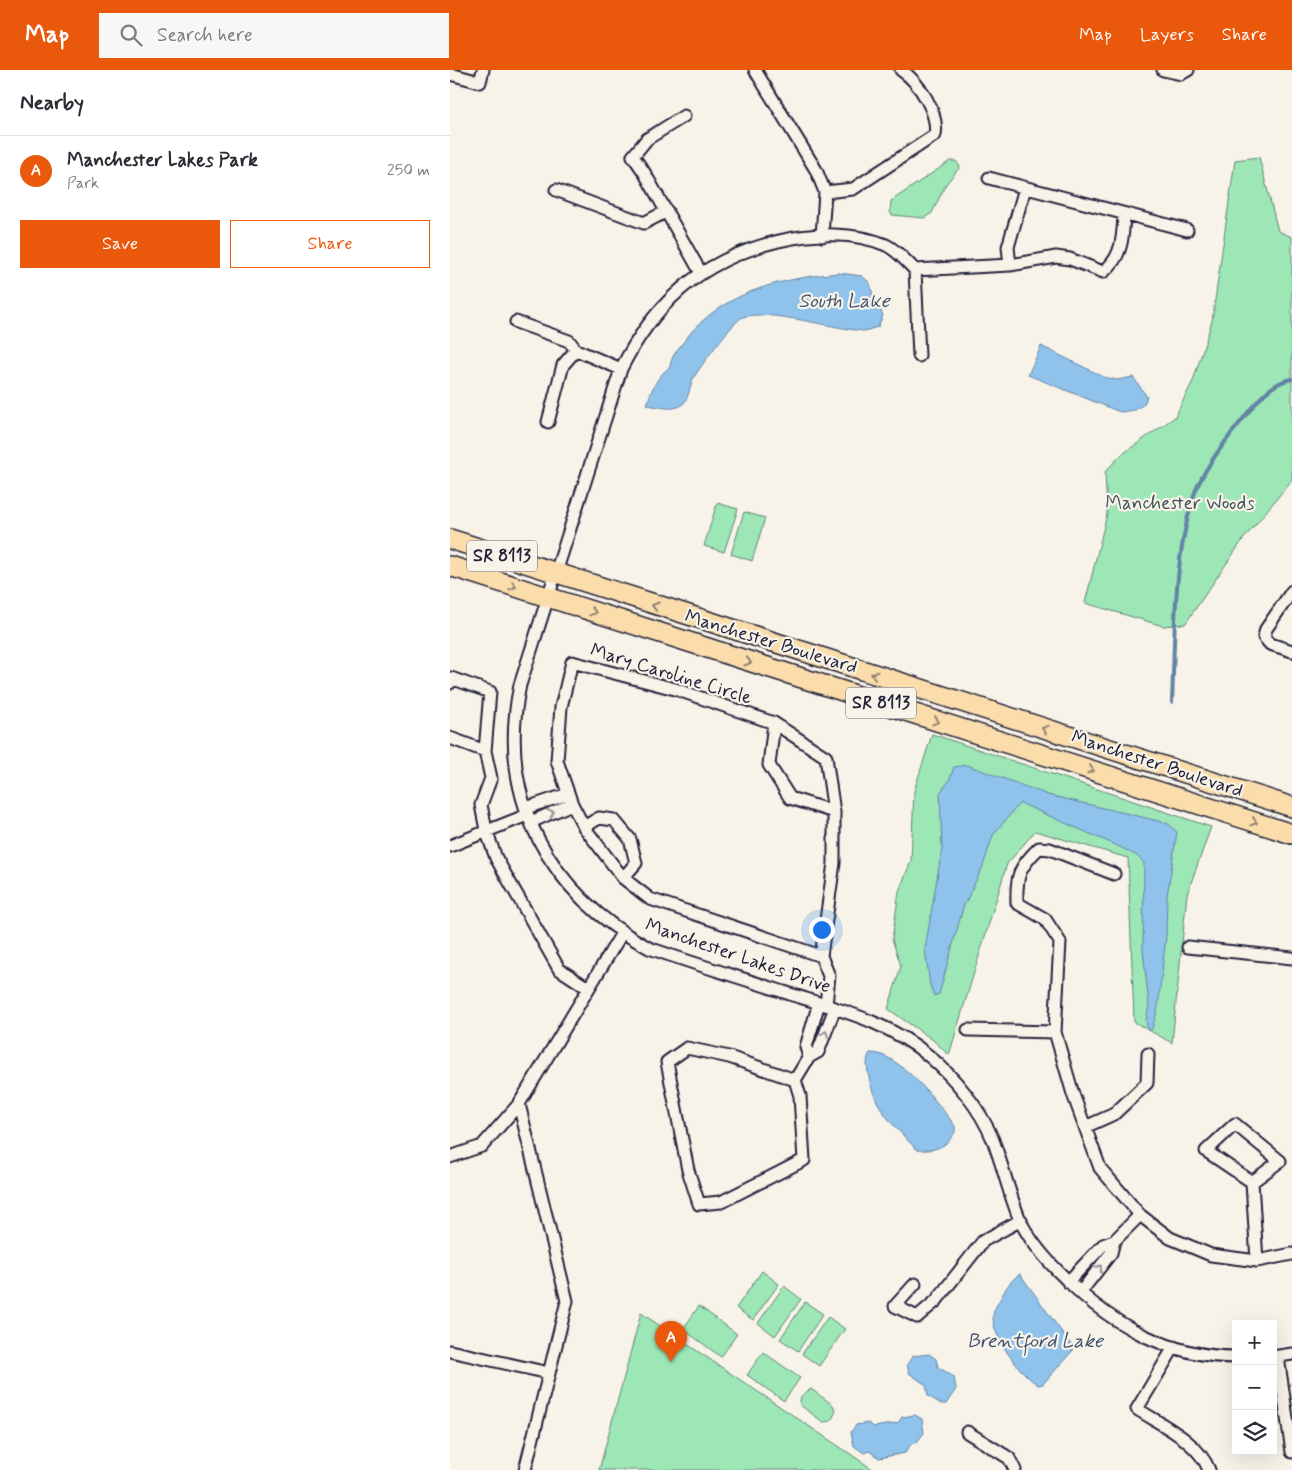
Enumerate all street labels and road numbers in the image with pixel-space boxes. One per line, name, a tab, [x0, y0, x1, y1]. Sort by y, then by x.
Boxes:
road number: SR 8113	[467, 541, 537, 572]
street label: Manchester Boulevard	[682, 604, 860, 680]
street label: Mary Caroline Circle	[587, 638, 755, 710]
road number: SR 8113	[846, 688, 916, 718]
street label: Manchester Boulevard	[1068, 724, 1246, 804]
street label: Manchester Lakes Drive	[642, 912, 834, 1000]

